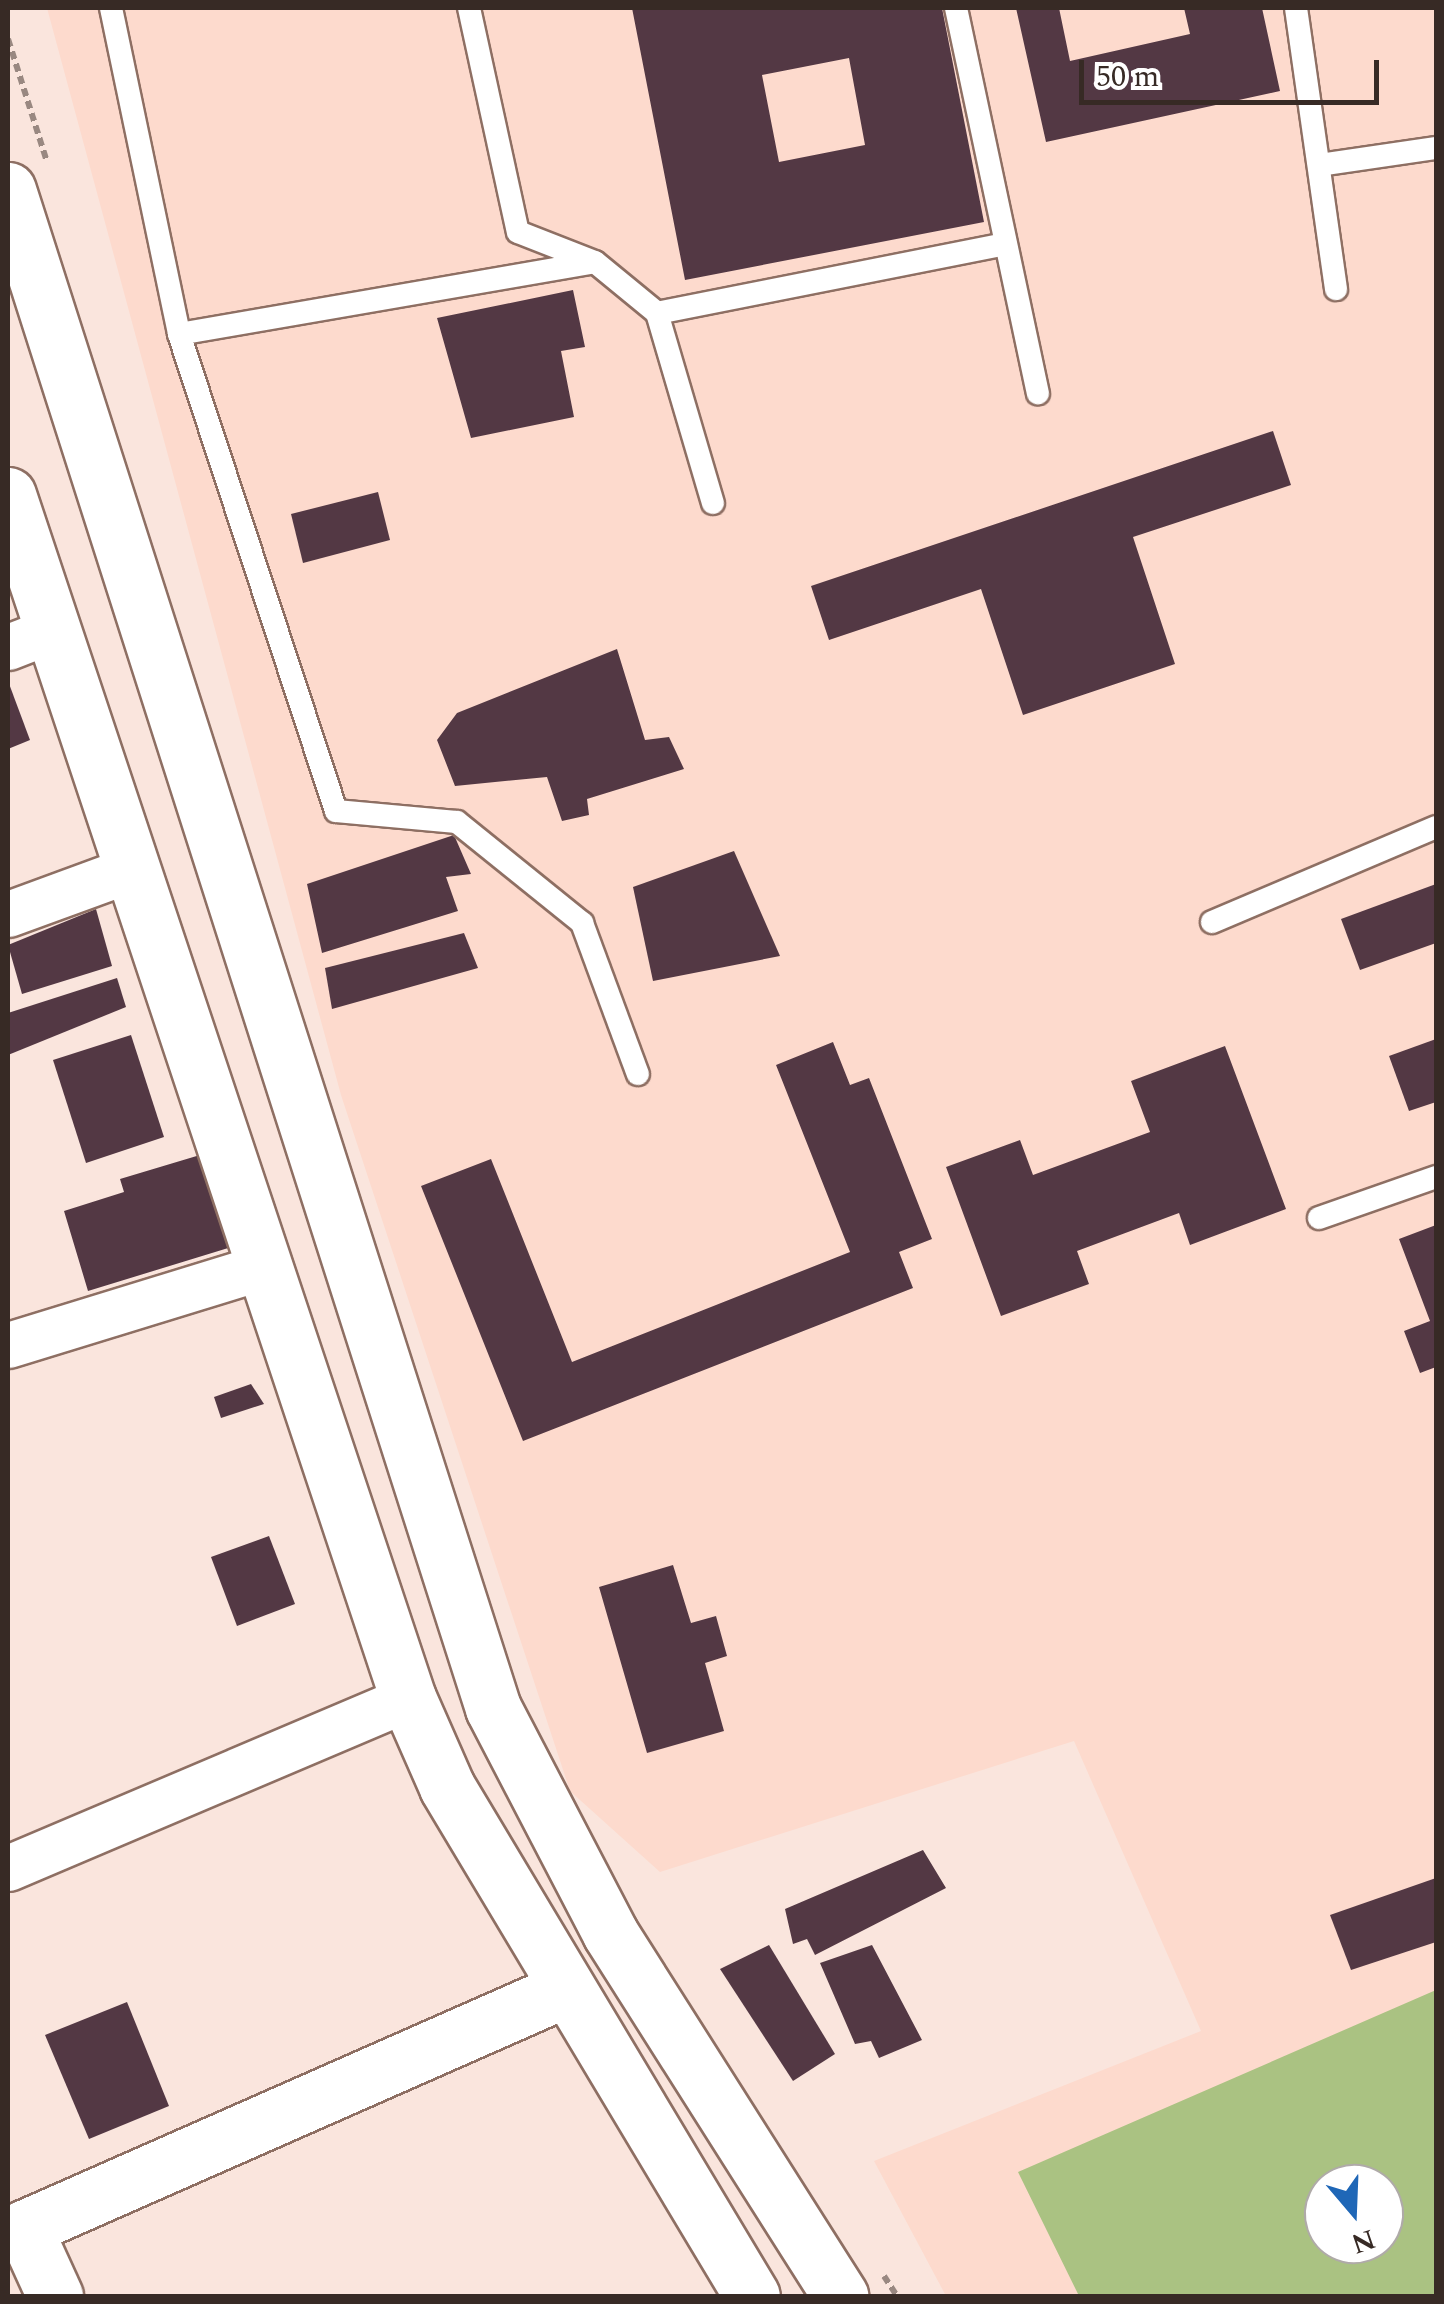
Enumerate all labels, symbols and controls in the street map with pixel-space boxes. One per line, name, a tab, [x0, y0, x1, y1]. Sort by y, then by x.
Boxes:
scale bar	[1084, 40, 1384, 102]
text: 50 m	[1096, 54, 1159, 100]
north arrow	[1304, 2164, 1404, 2264]
text: N	[1345, 2217, 1381, 2265]

